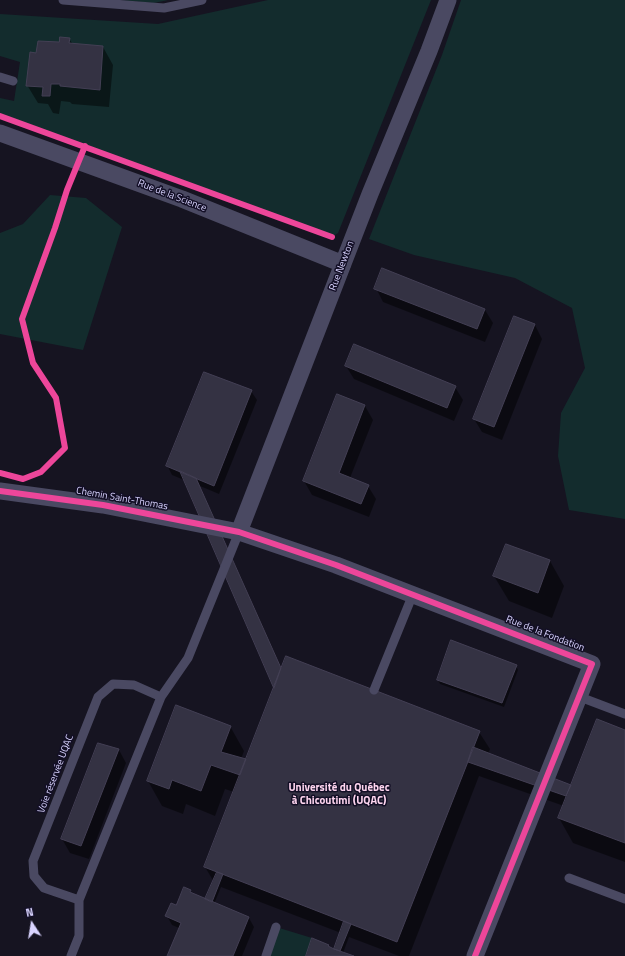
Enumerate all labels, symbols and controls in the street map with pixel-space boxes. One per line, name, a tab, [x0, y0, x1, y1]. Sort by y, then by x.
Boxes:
street label: Rue de la Science	[136, 177, 208, 215]
street label: Rue Newton	[327, 239, 357, 293]
street label: Chemin Saint-Thomas	[75, 485, 169, 513]
street label: Rue de la Fondation	[504, 614, 586, 654]
street label: Voie réservée UQAC	[36, 733, 76, 815]
district label: Université du Québec à Chicoutimi (UQAC)	[288, 781, 390, 807]
north arrow	[12, 904, 52, 944]
text: N	[24, 904, 35, 921]

